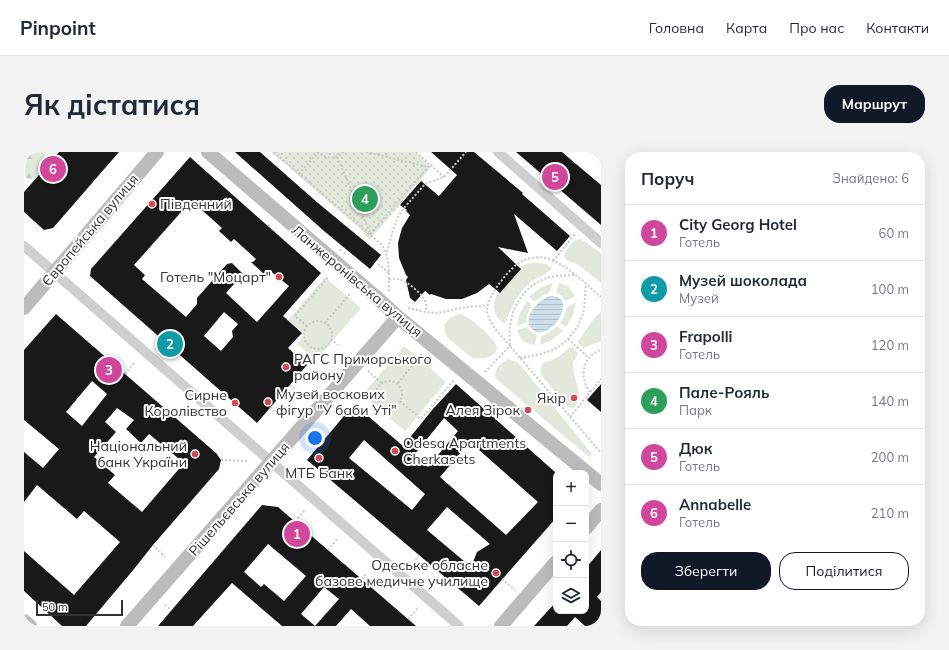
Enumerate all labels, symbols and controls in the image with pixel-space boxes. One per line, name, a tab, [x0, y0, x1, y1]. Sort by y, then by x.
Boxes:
text: Pinpoint	[20, 16, 96, 40]
text: Головна	[649, 19, 704, 37]
text: Карта	[726, 19, 767, 37]
text: Про нас	[789, 19, 844, 37]
text: Контакти	[866, 19, 929, 37]
button: Маршрут	[824, 85, 925, 123]
text: Як дістатися	[24, 87, 200, 122]
pin: 6	[40, 154, 66, 184]
pin: 5	[542, 162, 568, 192]
text: Поруч	[641, 168, 694, 189]
street label: Європейська вулиця	[38, 170, 142, 290]
text: Знайдено: 6	[832, 170, 909, 186]
pin: 4	[352, 184, 378, 214]
place label: Південний	[160, 195, 232, 213]
marker: Південний	[147, 199, 157, 209]
text: City Georg Hotel	[679, 215, 797, 234]
street label: Ланжеронівська вулиця	[288, 221, 426, 341]
text: 1	[650, 225, 658, 241]
text: 60 m	[879, 225, 909, 241]
text: Готель	[679, 234, 720, 250]
place label: Готель "Моцарт"	[160, 268, 271, 286]
text: Музей шоколада	[679, 271, 807, 290]
marker: Готель "Моцарт"	[274, 272, 284, 282]
text: 2	[650, 281, 658, 297]
text: 100 m	[871, 281, 909, 297]
text: Музей	[679, 290, 719, 306]
text: Frapolli	[679, 327, 732, 346]
pin: 2	[157, 329, 183, 359]
text: 3	[650, 337, 658, 353]
text: 120 m	[871, 337, 909, 353]
text: Готель	[679, 346, 720, 362]
place label: РАГС Приморського району	[294, 350, 432, 384]
pin: 3	[96, 355, 122, 385]
marker: РАГС Приморського району	[281, 362, 291, 372]
text: Пале-Рояль	[679, 383, 769, 402]
place label: Музей воскових фігур "У баби Уті"	[276, 385, 397, 419]
place label: Сирне Королiвство	[144, 386, 227, 420]
place label: Якір	[537, 389, 566, 407]
marker: Якір	[569, 393, 579, 403]
text: 4	[650, 393, 658, 409]
text: 140 m	[871, 393, 909, 409]
marker: Музей воскових фігур "У баби Уті"	[263, 397, 273, 407]
marker: Сирне Королiвство	[230, 398, 240, 408]
place label: Алея Зірок	[446, 401, 520, 419]
text: Парк	[679, 402, 712, 418]
marker: Алея Зірок	[523, 405, 533, 415]
your location	[305, 428, 325, 448]
place label: Odesa Apartments Cherkasets	[403, 434, 526, 468]
place label: Національний банк України	[90, 437, 187, 471]
street label: Рішельєвська вулиця	[185, 438, 293, 560]
text: Дюк	[679, 439, 712, 458]
marker: Odesa Apartments Cherkasets	[390, 446, 400, 456]
marker: Національний банк України	[190, 449, 200, 459]
text: 5	[650, 449, 658, 465]
text: 200 m	[871, 449, 909, 465]
marker: МТБ Банк	[314, 453, 324, 463]
text: Готель	[679, 458, 720, 474]
place label: МТБ Банк	[285, 464, 353, 482]
map controls	[553, 470, 589, 614]
button: +	[553, 470, 589, 506]
text: Annabelle	[679, 495, 751, 514]
text: 6	[650, 505, 658, 521]
text: 210 m	[871, 505, 909, 521]
button: −	[553, 506, 589, 542]
text: Готель	[679, 514, 720, 530]
pin: 1	[284, 519, 310, 549]
button: locate	[553, 542, 589, 578]
button: Зберегти	[641, 552, 771, 590]
button: Поділитися	[779, 552, 909, 590]
place label: Одеське обласне базове медичне училище	[315, 556, 488, 590]
marker: Одеське обласне базове медичне училище	[491, 568, 501, 578]
button: layers	[553, 578, 589, 614]
scale bar	[36, 598, 123, 617]
text: 50 m	[42, 600, 68, 614]

